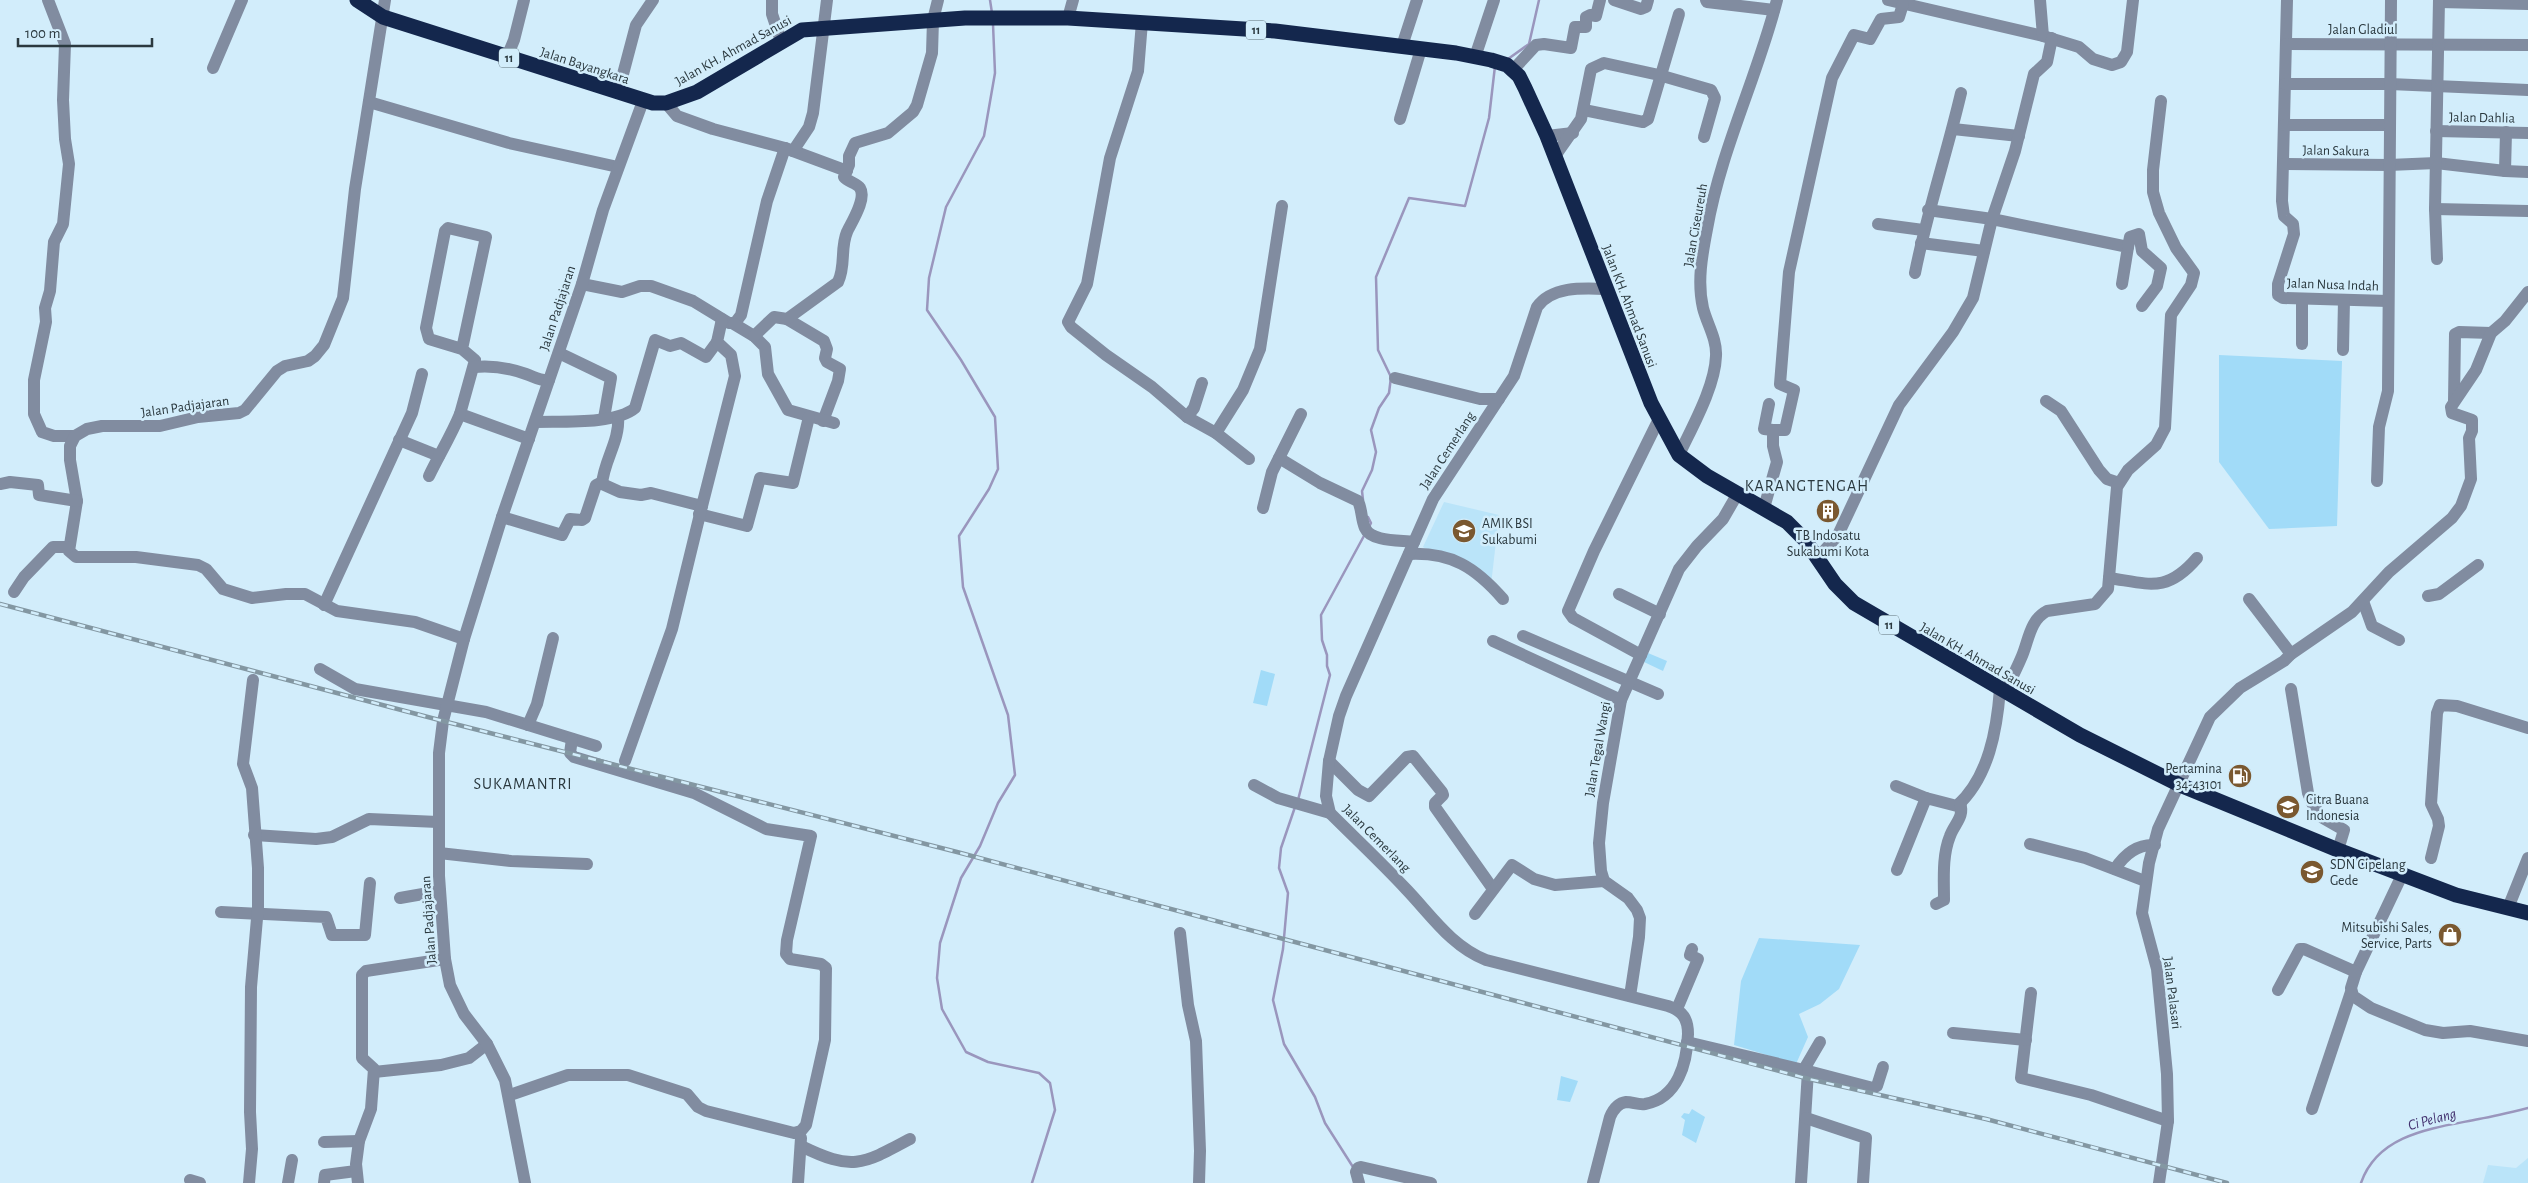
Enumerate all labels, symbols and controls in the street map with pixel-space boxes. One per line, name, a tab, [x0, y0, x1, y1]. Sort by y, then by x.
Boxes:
street label: Jalan KH. Ahmad Sanusi	[673, 13, 794, 89]
scale bar	[18, 15, 151, 47]
road number: 11	[1246, 20, 1266, 40]
street label: Jalan Gladiul	[2328, 23, 2398, 37]
text: 100 m	[25, 26, 60, 41]
street label: Jalan Bayangkara	[538, 45, 632, 87]
road number: 11	[499, 48, 519, 68]
street label: Jalan Dahlia	[2449, 110, 2516, 126]
street label: Jalan Sakura	[2302, 143, 2370, 159]
street label: Jalan Ciseureuh	[1682, 182, 1710, 268]
street label: Jalan KH. Ahmad Sanusi	[1599, 243, 1659, 370]
street label: Jalan Padjajaran	[538, 264, 578, 353]
street label: Jalan Nusa Indah	[2287, 276, 2379, 294]
street label: Jalan Padjajaran	[140, 394, 230, 420]
street label: Jalan Cemerlang	[1418, 409, 1478, 492]
district label: KARANGTENGAH	[1745, 478, 1869, 494]
building icon: TB Indosatu Sukabumi Kota	[1815, 498, 1841, 524]
place label: AMIK BSI Sukabumi	[1482, 517, 1537, 547]
school or university icon: AMIK BSI Sukabumi	[1451, 518, 1477, 544]
place label: TB Indosatu Sukabumi Kota	[1787, 529, 1870, 559]
road number: 11	[1879, 616, 1899, 634]
street label: Jalan KH. Ahmad Sanusi	[1918, 620, 2037, 697]
street label: Jalan Tegal Wangi	[1583, 700, 1613, 798]
place label: Pertamina 34-43101	[2165, 762, 2223, 792]
fuel station icon: Pertamina 34-43101	[2227, 763, 2253, 789]
district label: SUKAMANTRI	[473, 776, 573, 792]
place label: Citra Buana Indonesia	[2306, 793, 2370, 823]
school or university icon: Citra Buana Indonesia	[2275, 794, 2301, 820]
street label: Jalan Cemerlang	[1340, 802, 1413, 875]
place label: SDN Cipelang Gede	[2330, 858, 2406, 888]
school or university icon: SDN Cipelang Gede	[2299, 859, 2325, 885]
street label: Jalan Padjajaran	[419, 875, 439, 965]
place label: Mitsubishi Sales, Service, Parts	[2341, 921, 2432, 951]
shop icon: Mitsubishi Sales, Service, Parts	[2437, 922, 2463, 948]
street label: Jalan Palasari	[2161, 956, 2183, 1030]
water label: Ci Pelang	[2406, 1106, 2458, 1133]

